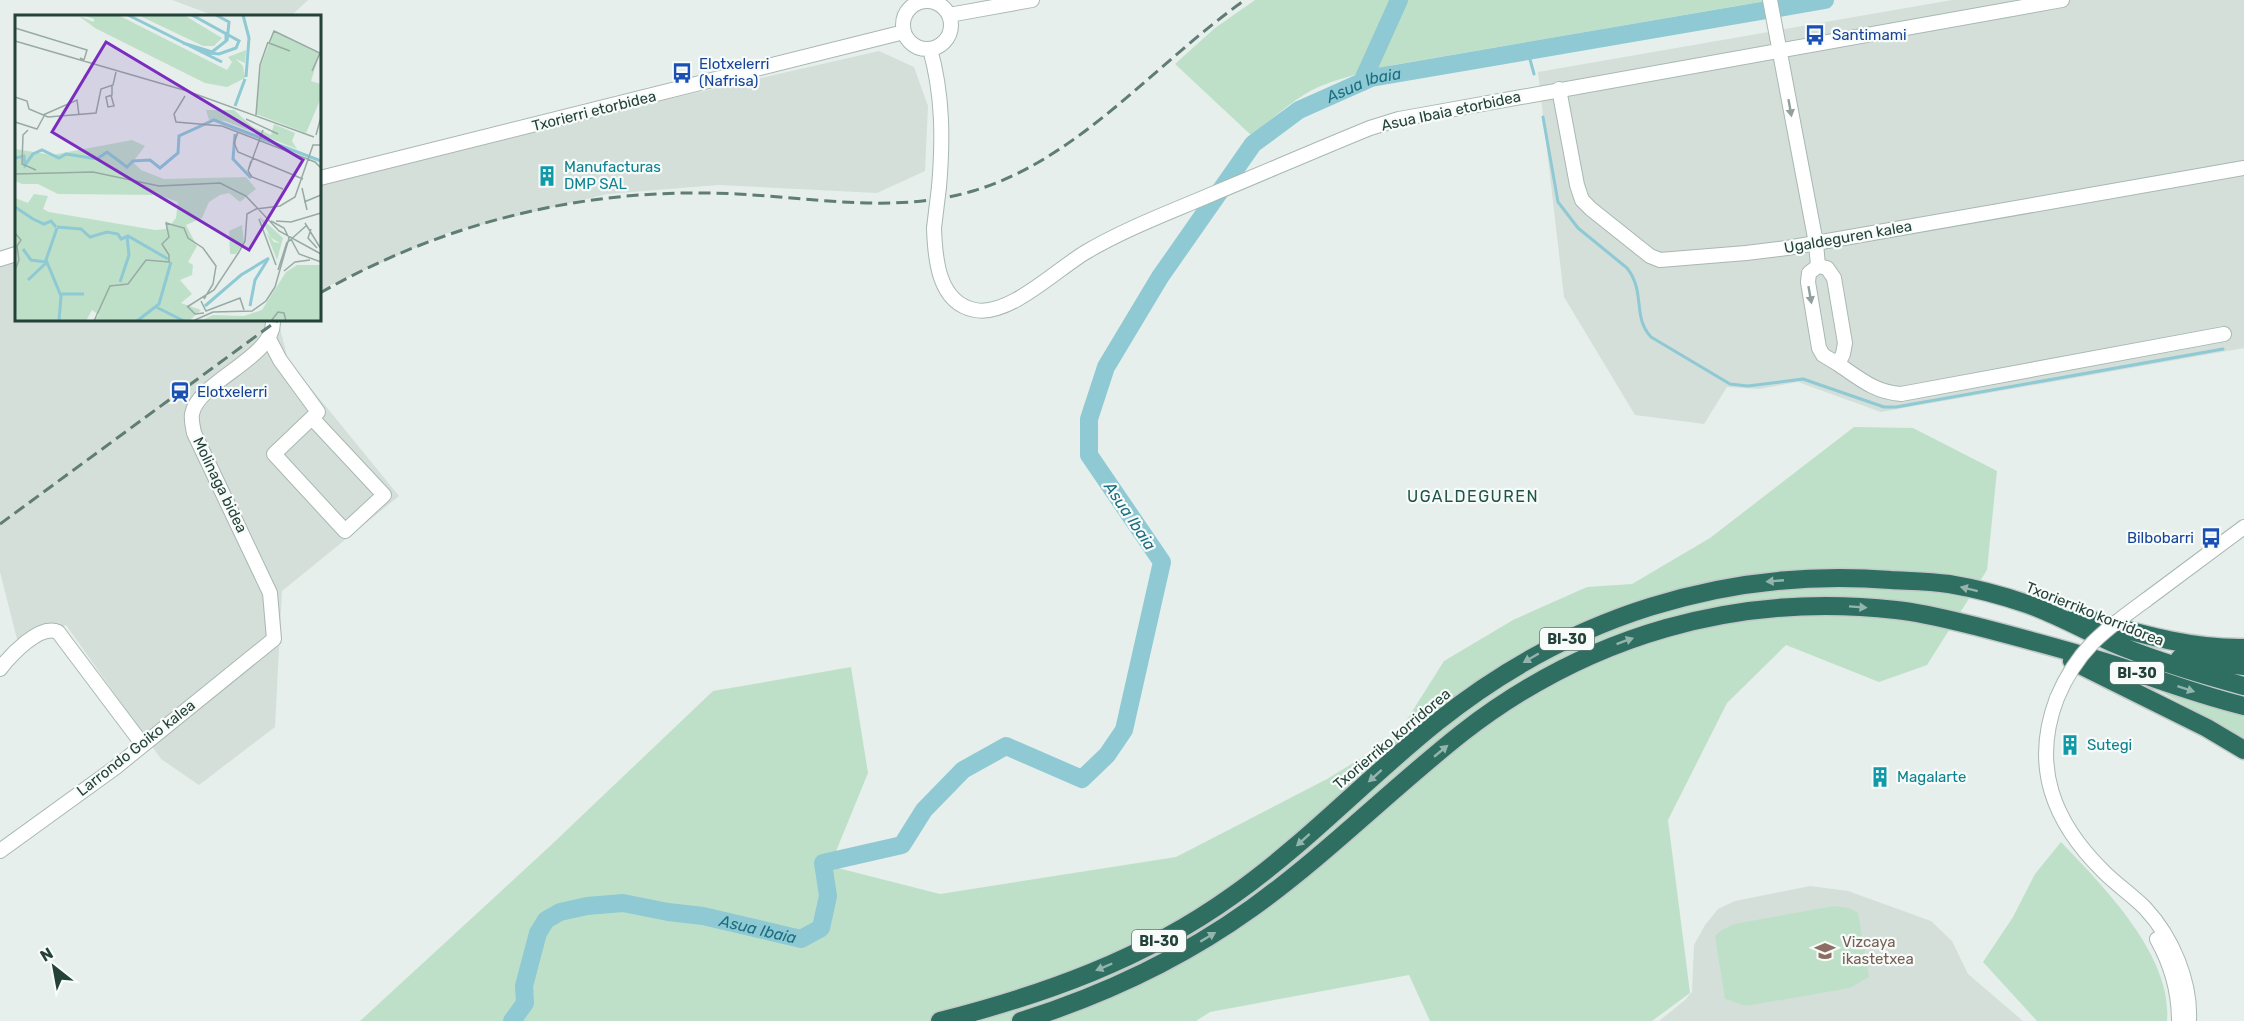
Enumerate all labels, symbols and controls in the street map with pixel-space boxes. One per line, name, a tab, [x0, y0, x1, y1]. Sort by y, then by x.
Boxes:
inset map	[15, 15, 321, 321]
bus stop icon: Santimami	[1803, 23, 1827, 47]
place label: Santimami	[1832, 26, 1907, 44]
place label: Elotxelerri (Nafrisa)	[699, 55, 769, 90]
bus stop icon: Elotxelerri (Nafrisa)	[670, 61, 694, 85]
water label: Asua Ibaia	[1322, 63, 1403, 107]
street label: Txorierri etorbidea	[530, 87, 658, 135]
street label: Asua Ibaia etorbidea	[1380, 87, 1522, 135]
one-way arrow	[1786, 99, 1795, 118]
place label: Manufacturas DMP SAL	[564, 158, 661, 193]
building icon: Manufacturas DMP SAL	[535, 164, 559, 188]
street label: Ugaldeguren kalea	[1783, 217, 1913, 257]
one-way arrow	[1805, 286, 1814, 305]
station icon: Elotxelerri	[168, 380, 192, 404]
place label: Elotxelerri	[197, 383, 267, 401]
street label: Molinaga bidea	[189, 434, 251, 536]
water label: Asua Ibaia	[1100, 477, 1160, 554]
district label: UGALDEGUREN	[1407, 487, 1539, 506]
bus stop icon: Bilbobarri	[2199, 526, 2223, 550]
place label: Bilbobarri	[2127, 529, 2194, 547]
one-way arrow	[1765, 576, 1784, 585]
street label: Txorierriko korridorea	[2023, 578, 2167, 650]
one-way arrow	[1960, 584, 1978, 594]
one-way arrow	[1849, 602, 1868, 612]
road number: BI-30	[1540, 628, 1594, 650]
one-way arrow	[1616, 635, 1634, 645]
one-way arrow	[1523, 653, 1539, 664]
road number: BI-30	[2110, 662, 2164, 684]
street label: Txorierriko korridorea	[1330, 685, 1454, 793]
one-way arrow	[2177, 685, 2195, 694]
street label: Larrondo Goiko kalea	[73, 696, 199, 800]
building icon: Sutegi	[2058, 733, 2082, 757]
place label: Sutegi	[2087, 736, 2132, 754]
one-way arrow	[1433, 745, 1449, 758]
building icon: Magalarte	[1868, 765, 1892, 789]
place label: Magalarte	[1897, 768, 1966, 786]
one-way arrow	[1368, 769, 1383, 783]
one-way arrow	[1296, 833, 1311, 846]
water label: Asua Ibaia	[717, 911, 799, 947]
road number: BI-30	[1132, 930, 1186, 952]
one-way arrow	[1200, 932, 1216, 943]
place label: Vizcaya ikastetxea	[1842, 933, 1914, 968]
north arrow	[24, 937, 84, 997]
school or university icon: Vizcaya ikastetxea	[1813, 939, 1837, 963]
text: N	[37, 943, 56, 966]
one-way arrow	[1095, 963, 1113, 972]

